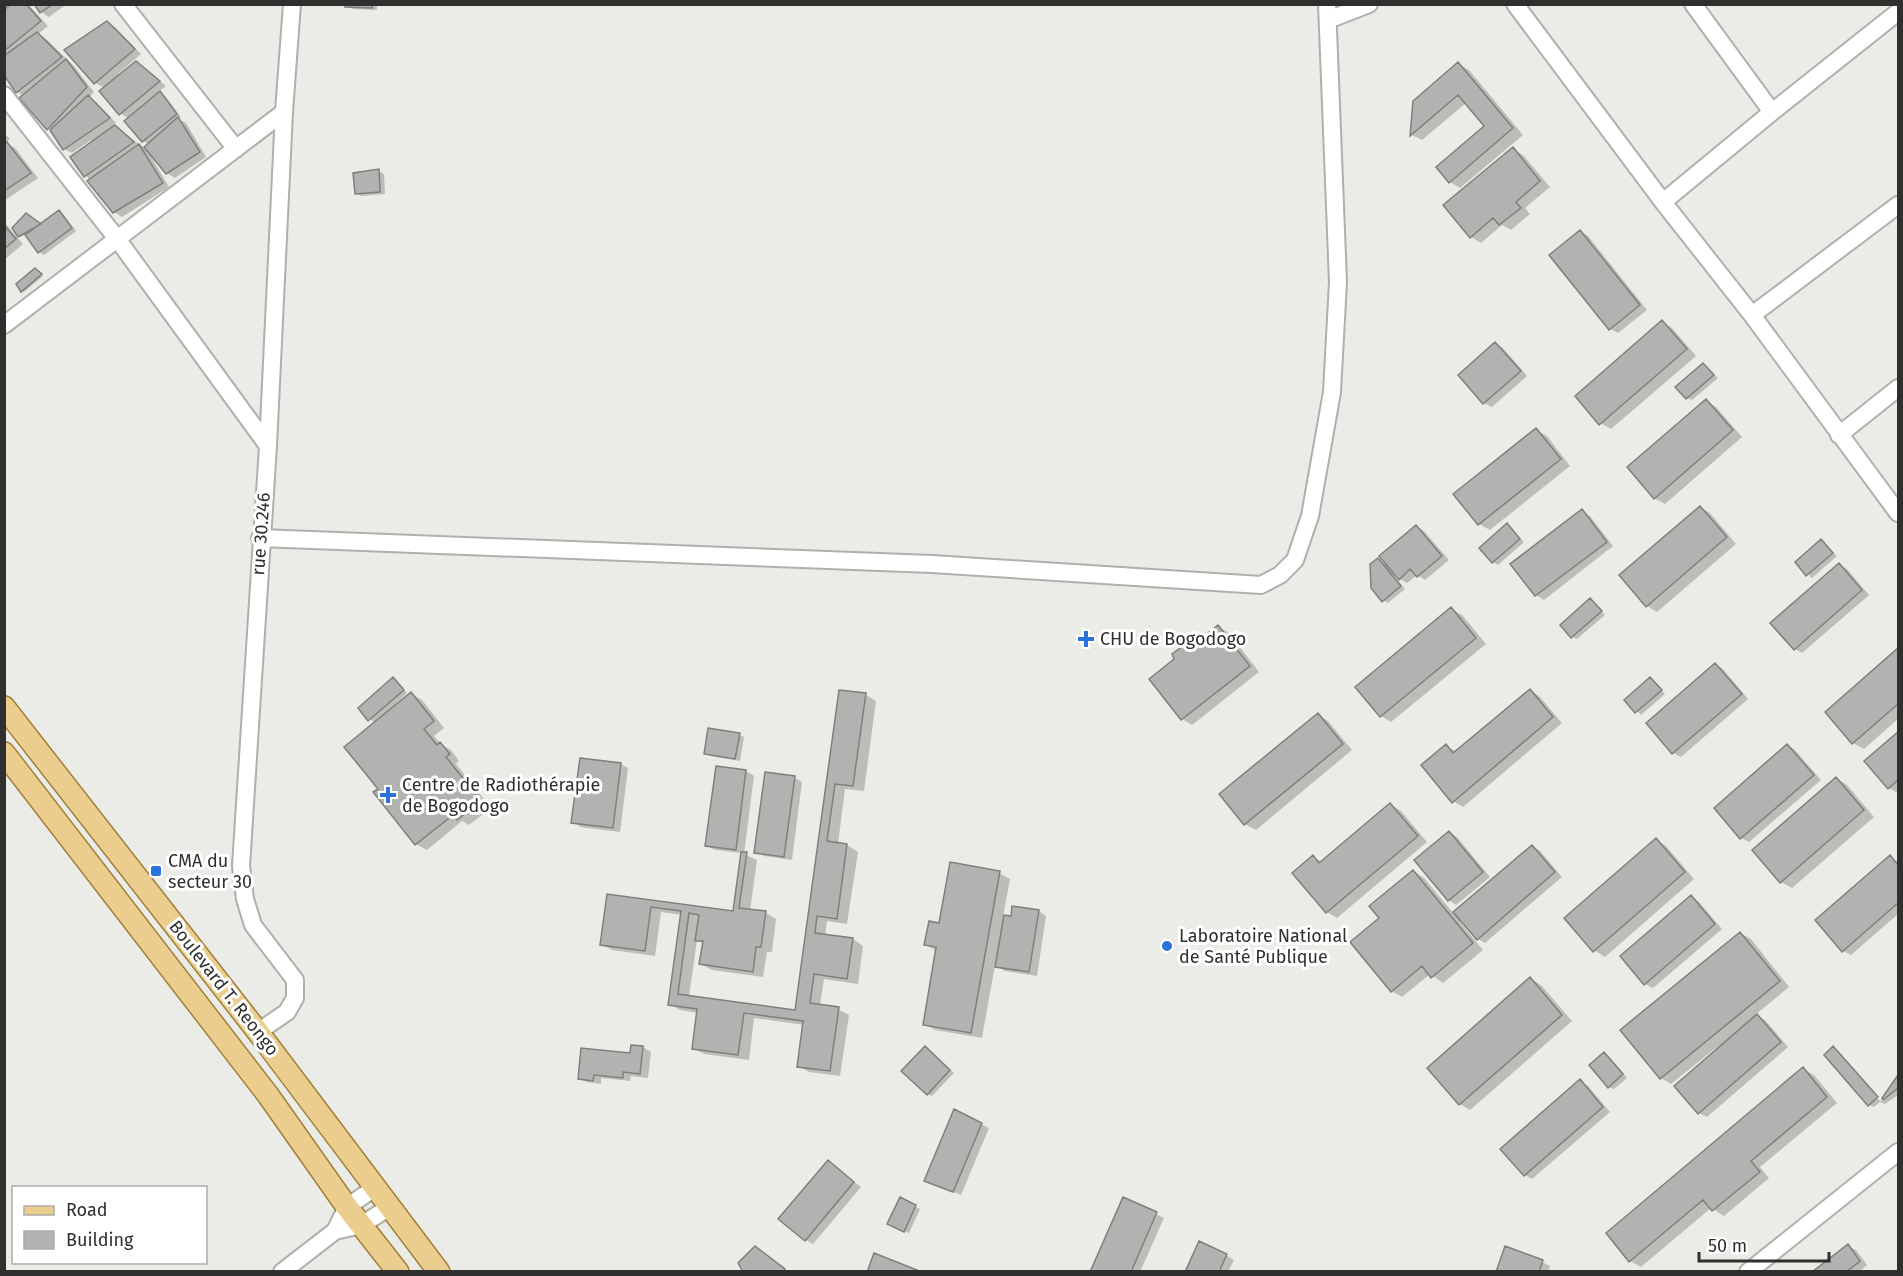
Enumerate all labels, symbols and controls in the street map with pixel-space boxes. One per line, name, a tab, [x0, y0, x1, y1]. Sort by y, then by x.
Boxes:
street label: rue 30.246	[247, 492, 275, 576]
place label: CHU de Bogodogo	[1100, 628, 1246, 650]
marker: CHU de Bogodogo	[1077, 630, 1095, 648]
place label: Centre de Radiothérapie de Bogodogo	[402, 774, 600, 817]
marker: Centre de Radiothérapie de Bogodogo	[379, 786, 397, 804]
place label: CMA du secteur 30	[168, 850, 252, 893]
marker: CMA du secteur 30	[149, 864, 163, 878]
street label: Boulevard T. Reongo	[164, 916, 284, 1060]
place label: Laboratoire National de Santé Publique	[1179, 925, 1347, 968]
marker: Laboratoire National de Santé Publique	[1160, 939, 1174, 953]
legend	[12, 1186, 207, 1264]
text: Road	[66, 1199, 108, 1221]
scale bar	[1699, 1225, 1830, 1263]
text: Building	[66, 1229, 134, 1251]
text: 50 m	[1708, 1235, 1747, 1257]

